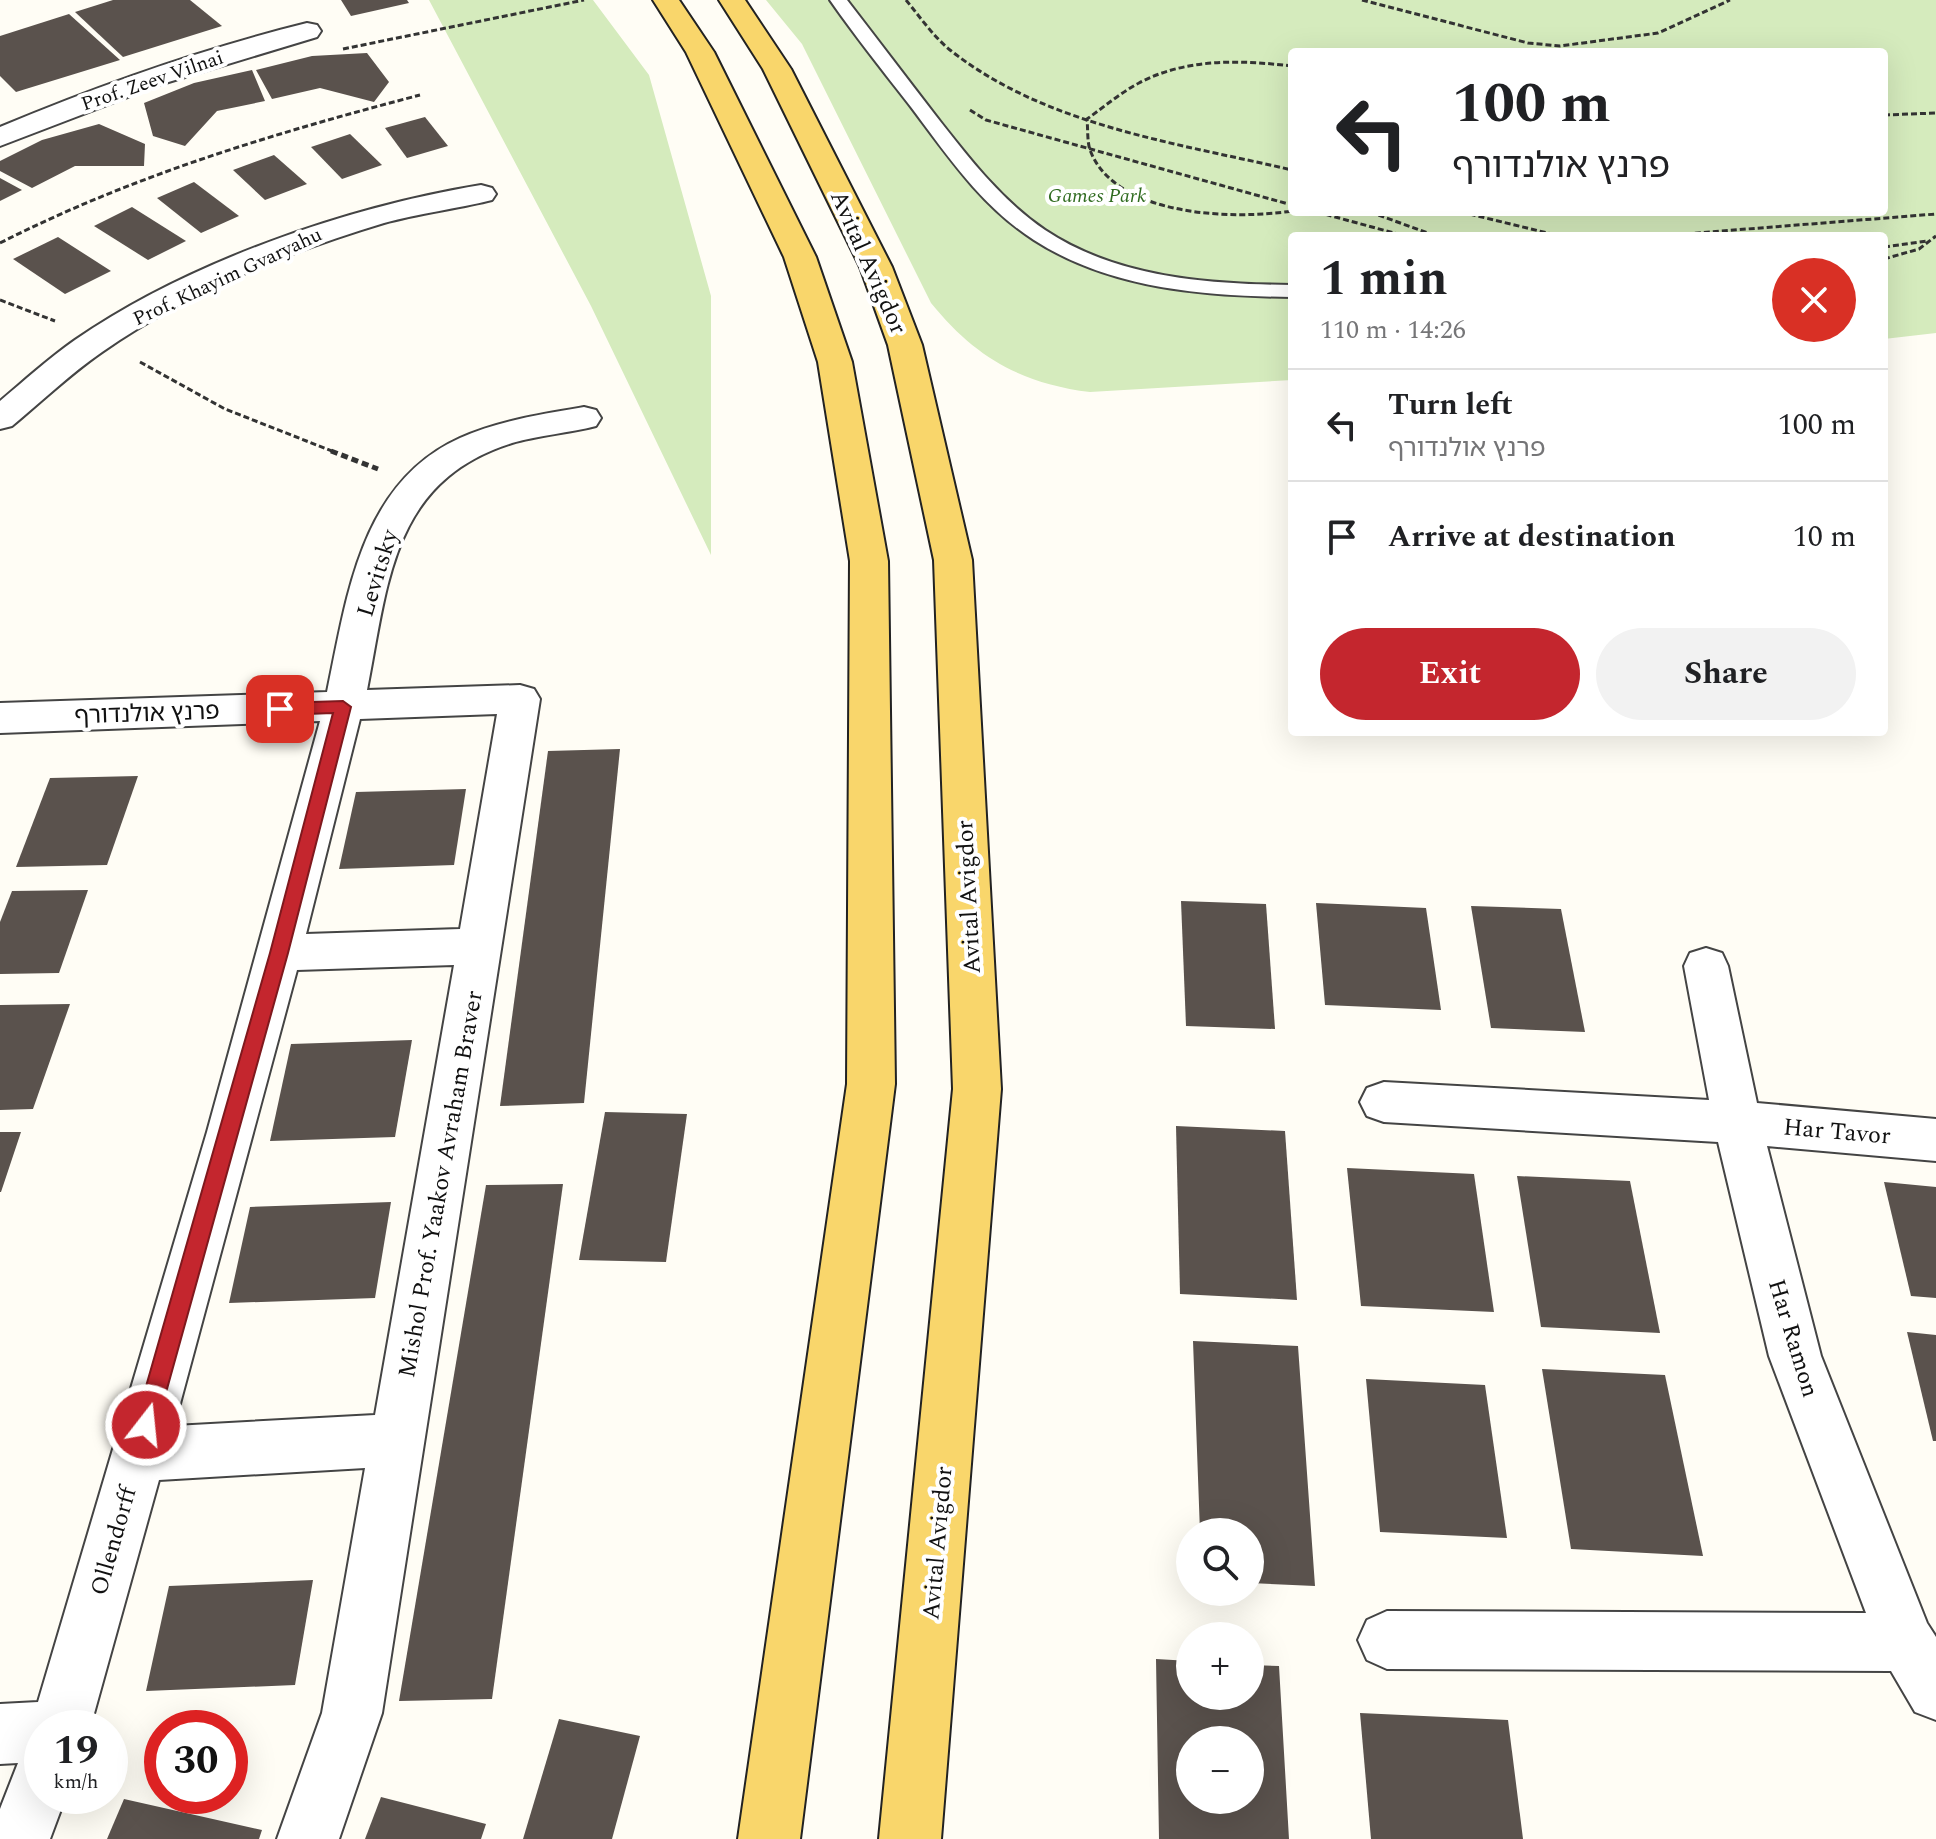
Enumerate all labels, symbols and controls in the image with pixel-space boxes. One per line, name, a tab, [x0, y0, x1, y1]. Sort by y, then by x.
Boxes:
street label: Prof. Zeev Vilnai	[77, 43, 228, 119]
text: 100 m	[1452, 62, 1611, 147]
icon: left	[1320, 80, 1424, 184]
text: פרנץ אולנדורף	[1452, 139, 1670, 194]
park label: Games Park	[1048, 181, 1147, 211]
street label: Avital Avigdor	[820, 185, 916, 340]
street label: Prof. Khayim Gvaryahu	[128, 220, 327, 334]
text: 1 min	[1320, 243, 1448, 316]
button: close	[1772, 258, 1856, 342]
text: 110 m · 14:26	[1320, 310, 1466, 350]
text: Turn left	[1388, 382, 1513, 428]
text: 100 m	[1778, 402, 1856, 448]
icon: left	[1320, 403, 1364, 447]
text: פרנץ אולנדורף	[1388, 428, 1546, 468]
text: Arrive at destination	[1388, 514, 1675, 560]
text: 10 m	[1793, 514, 1856, 560]
icon: arrive	[1320, 515, 1364, 559]
street label: Levitsky	[348, 524, 409, 621]
button: Exit	[1320, 628, 1580, 720]
button: Share	[1596, 628, 1856, 720]
pin	[246, 675, 314, 743]
icon: arrive	[258, 687, 302, 731]
street label: פרנץ אולנדורף	[74, 693, 220, 735]
street label: Avital Avigdor	[947, 819, 991, 975]
street label: Mishol Prof. Yaakov Avraham Braver	[389, 988, 493, 1381]
street label: Har Tavor	[1782, 1109, 1892, 1155]
street label: Har Ramon	[1758, 1275, 1828, 1402]
position arrow	[104, 1383, 188, 1467]
street label: Avital Avigdor	[913, 1465, 963, 1621]
street label: Ollendorff	[81, 1481, 147, 1600]
map controls	[1176, 1518, 1264, 1814]
button: search	[1176, 1518, 1264, 1606]
button: +	[1176, 1622, 1264, 1710]
speed limit sign: 30	[144, 1710, 248, 1814]
text: 19	[54, 1721, 98, 1782]
button: −	[1176, 1726, 1264, 1814]
text: km/h	[54, 1767, 99, 1797]

